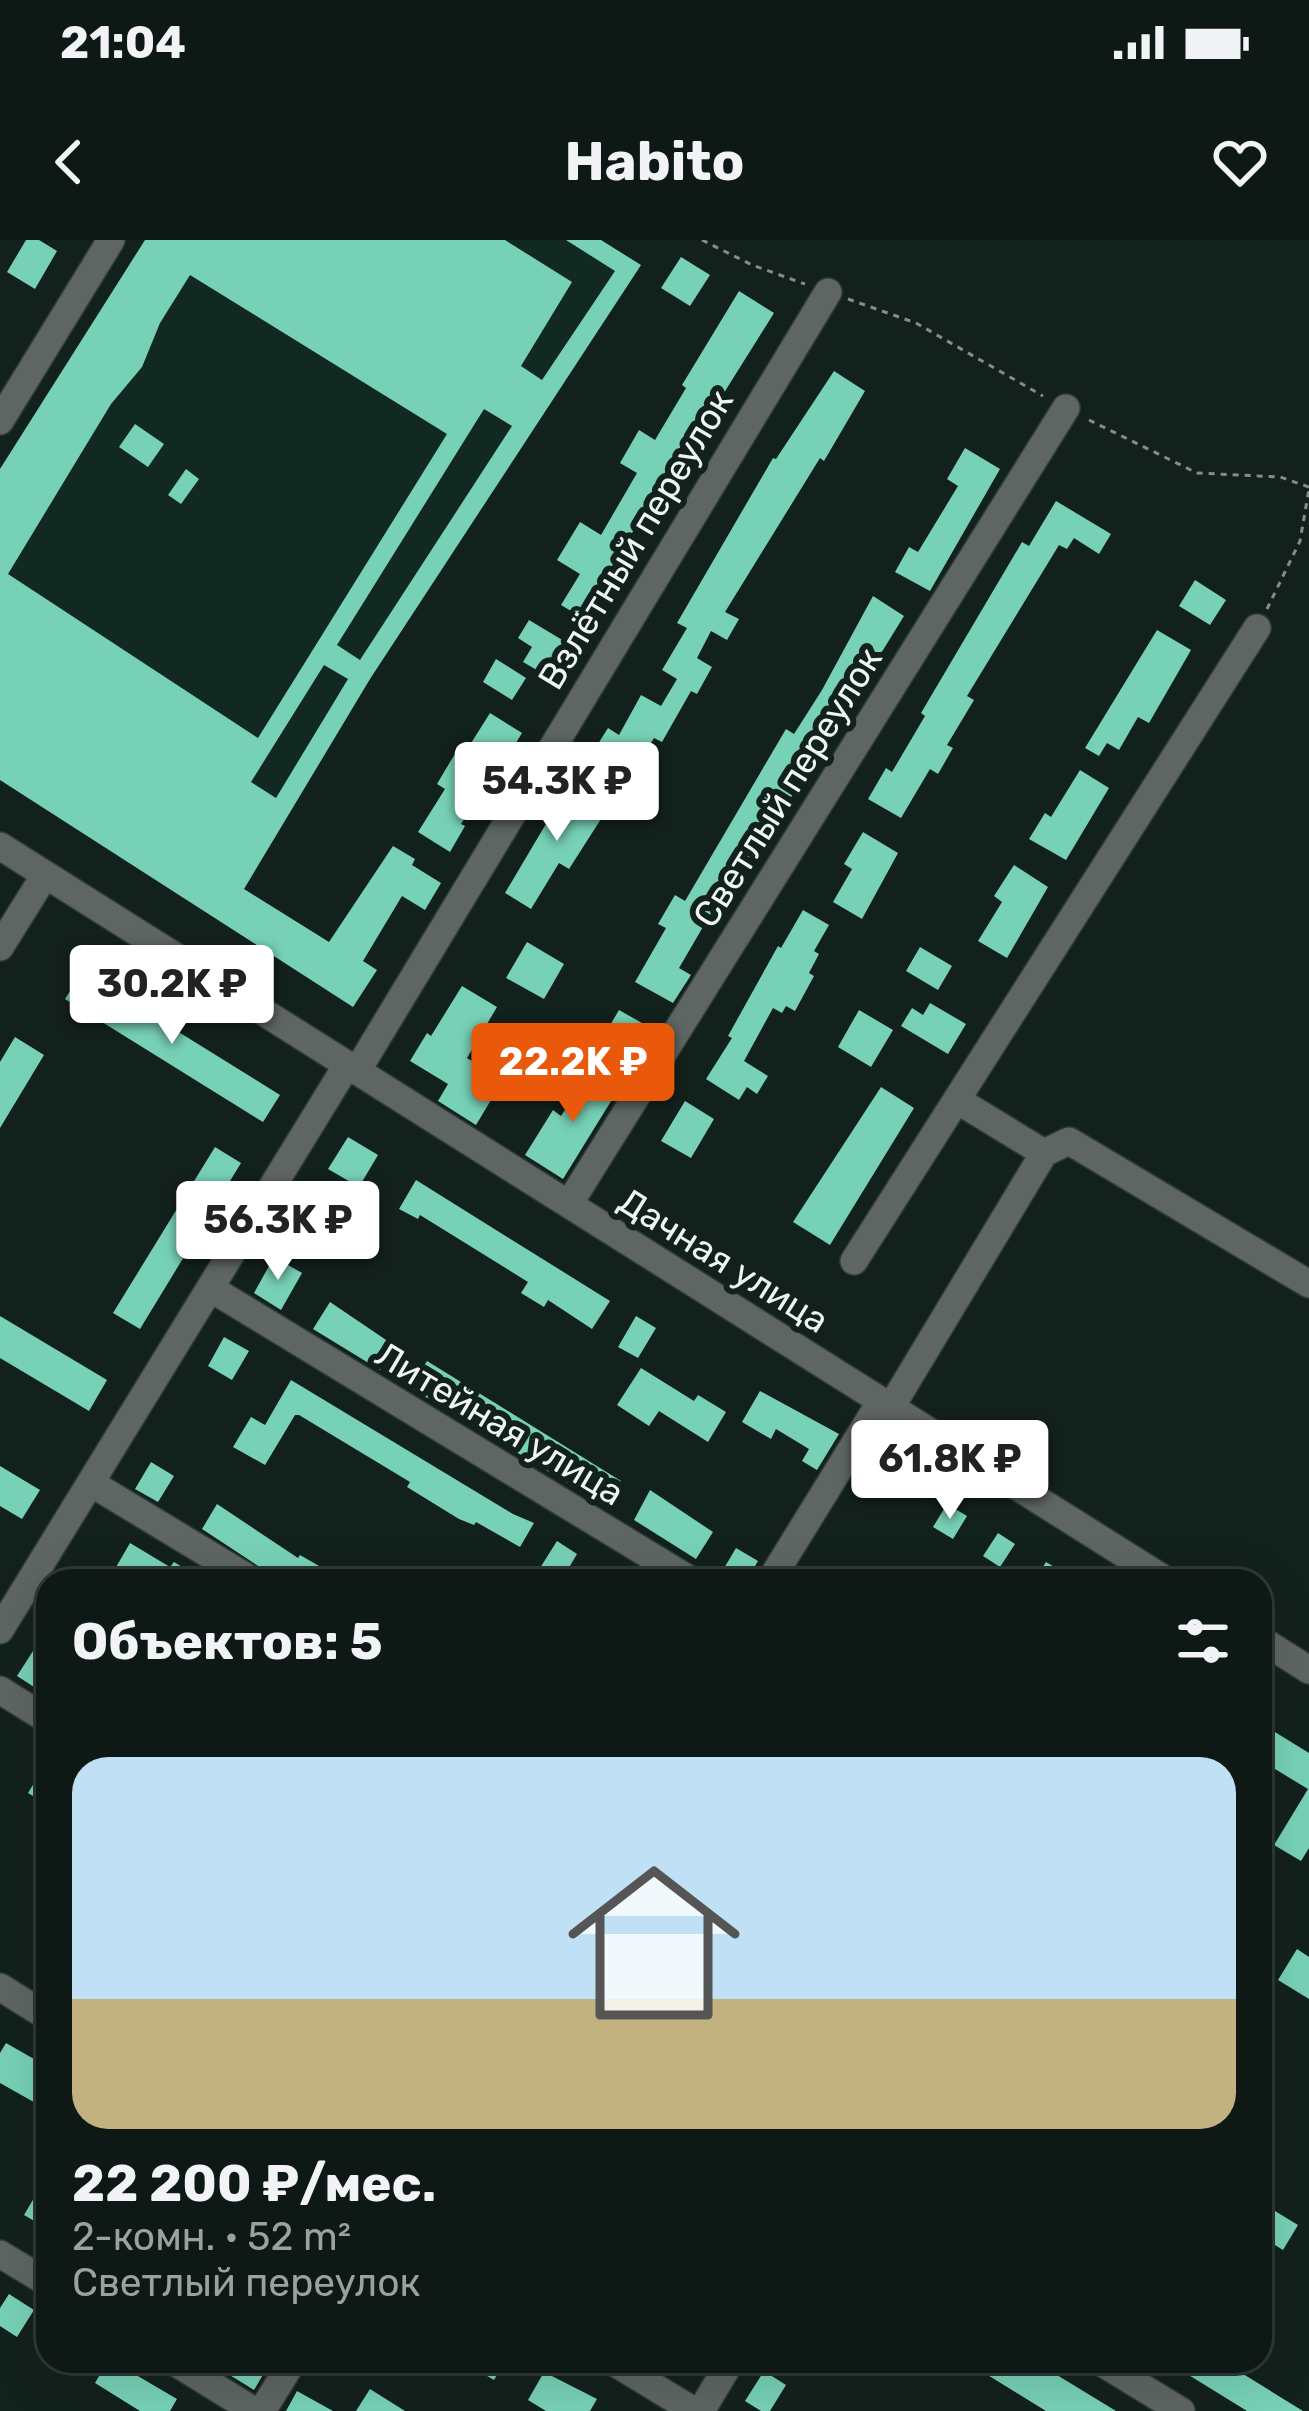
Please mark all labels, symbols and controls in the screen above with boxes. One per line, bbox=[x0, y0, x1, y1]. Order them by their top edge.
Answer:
text: 21:04 bbox=[60, 16, 186, 69]
icon: back bbox=[36, 129, 102, 195]
icon: heart bbox=[1207, 129, 1273, 195]
text: Habito bbox=[565, 130, 744, 194]
street label: Взлётный переулок bbox=[529, 382, 742, 697]
street label: Светлый переулок bbox=[684, 639, 891, 935]
pin: 54.3K ₽ bbox=[446, 742, 668, 844]
text: 54.3K ₽ bbox=[482, 758, 632, 804]
pin: 30.2K ₽ bbox=[61, 945, 283, 1047]
text: 30.2K ₽ bbox=[97, 961, 247, 1007]
pin: 22.2K ₽ bbox=[462, 1023, 684, 1125]
text: 22.2K ₽ bbox=[498, 1039, 648, 1085]
street label: Дачная улица bbox=[611, 1179, 836, 1342]
pin: 56.3K ₽ bbox=[167, 1181, 389, 1283]
text: 56.3K ₽ bbox=[203, 1197, 353, 1243]
street label: Литейная улица bbox=[368, 1332, 632, 1514]
pin: 61.8K ₽ bbox=[839, 1420, 1061, 1522]
text: 61.8K ₽ bbox=[878, 1436, 1022, 1482]
icon: filters bbox=[1170, 1608, 1236, 1674]
text: Объектов: 5 bbox=[72, 1611, 383, 1672]
icon: home bbox=[546, 1835, 762, 2051]
text: 22 200 ₽/мес. bbox=[72, 2153, 436, 2214]
text: 2-комн. · 52 m² bbox=[72, 2214, 351, 2260]
text: Светлый переулок bbox=[72, 2260, 421, 2306]

